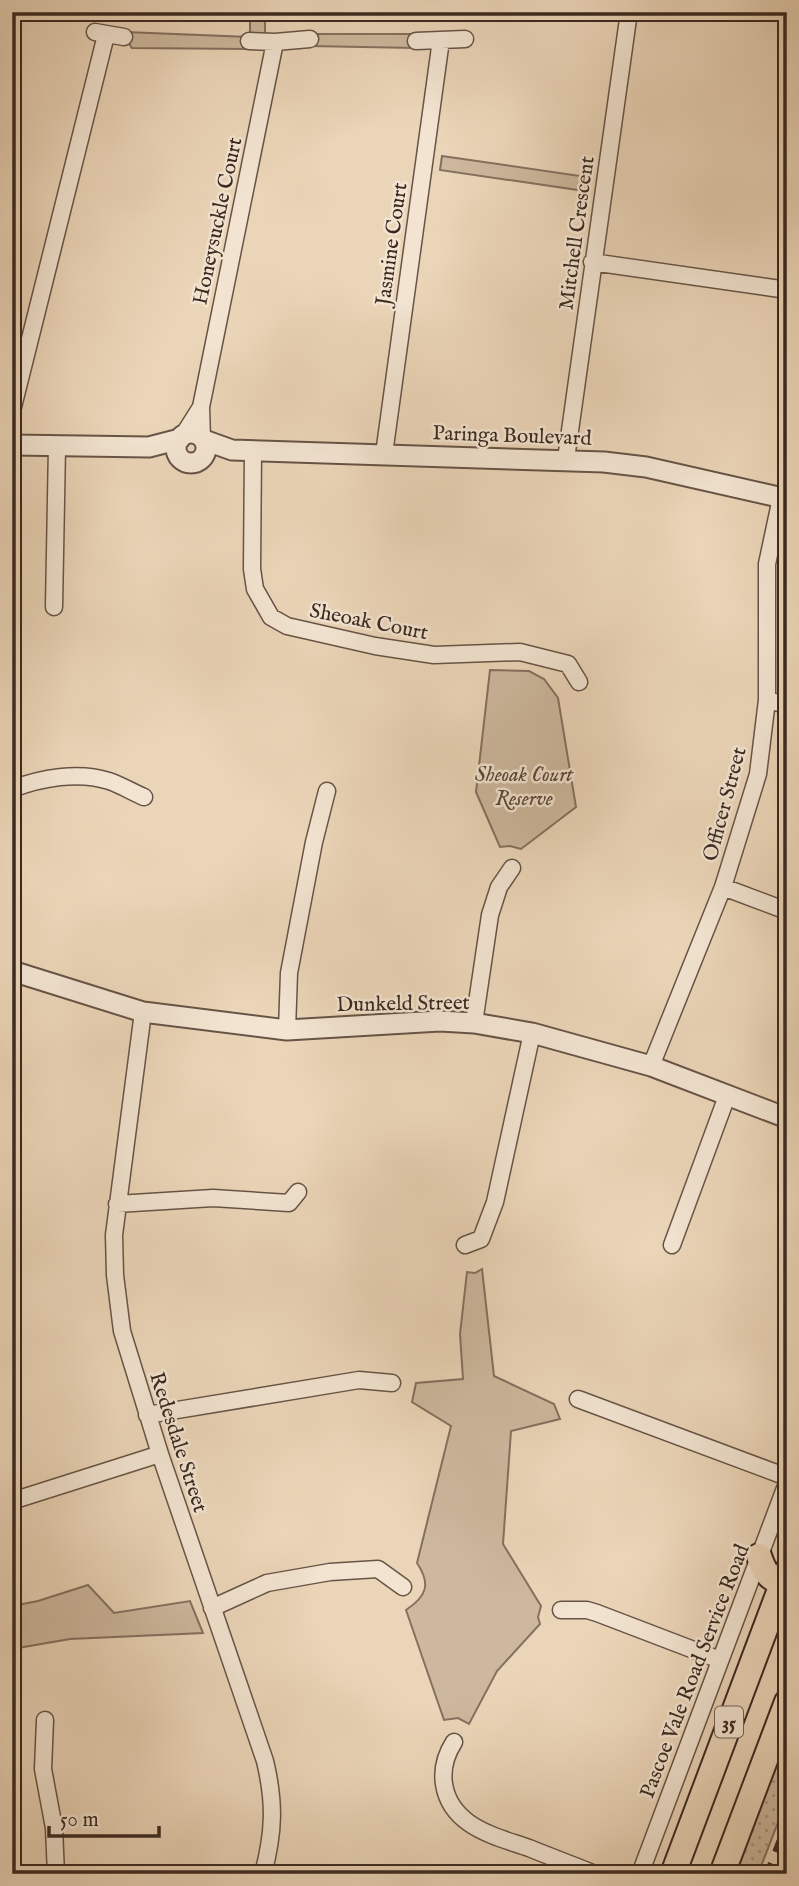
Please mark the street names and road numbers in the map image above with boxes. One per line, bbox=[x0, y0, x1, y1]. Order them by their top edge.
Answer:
street label: Honeysuckle Court bbox=[188, 135, 249, 308]
street label: Mitchell Crescent bbox=[553, 155, 602, 312]
street label: Jasmine Court bbox=[370, 181, 414, 309]
street label: Paringa Boulevard bbox=[432, 420, 593, 453]
street label: Sheoak Court bbox=[307, 598, 430, 647]
street label: Officer Street bbox=[697, 744, 754, 864]
street label: Dunkeld Street bbox=[336, 990, 470, 1019]
street label: Redesdale Street bbox=[142, 1369, 213, 1516]
street label: Pascoe Vale Road Service Road bbox=[634, 1540, 757, 1802]
road number: 35 bbox=[715, 1706, 743, 1738]

